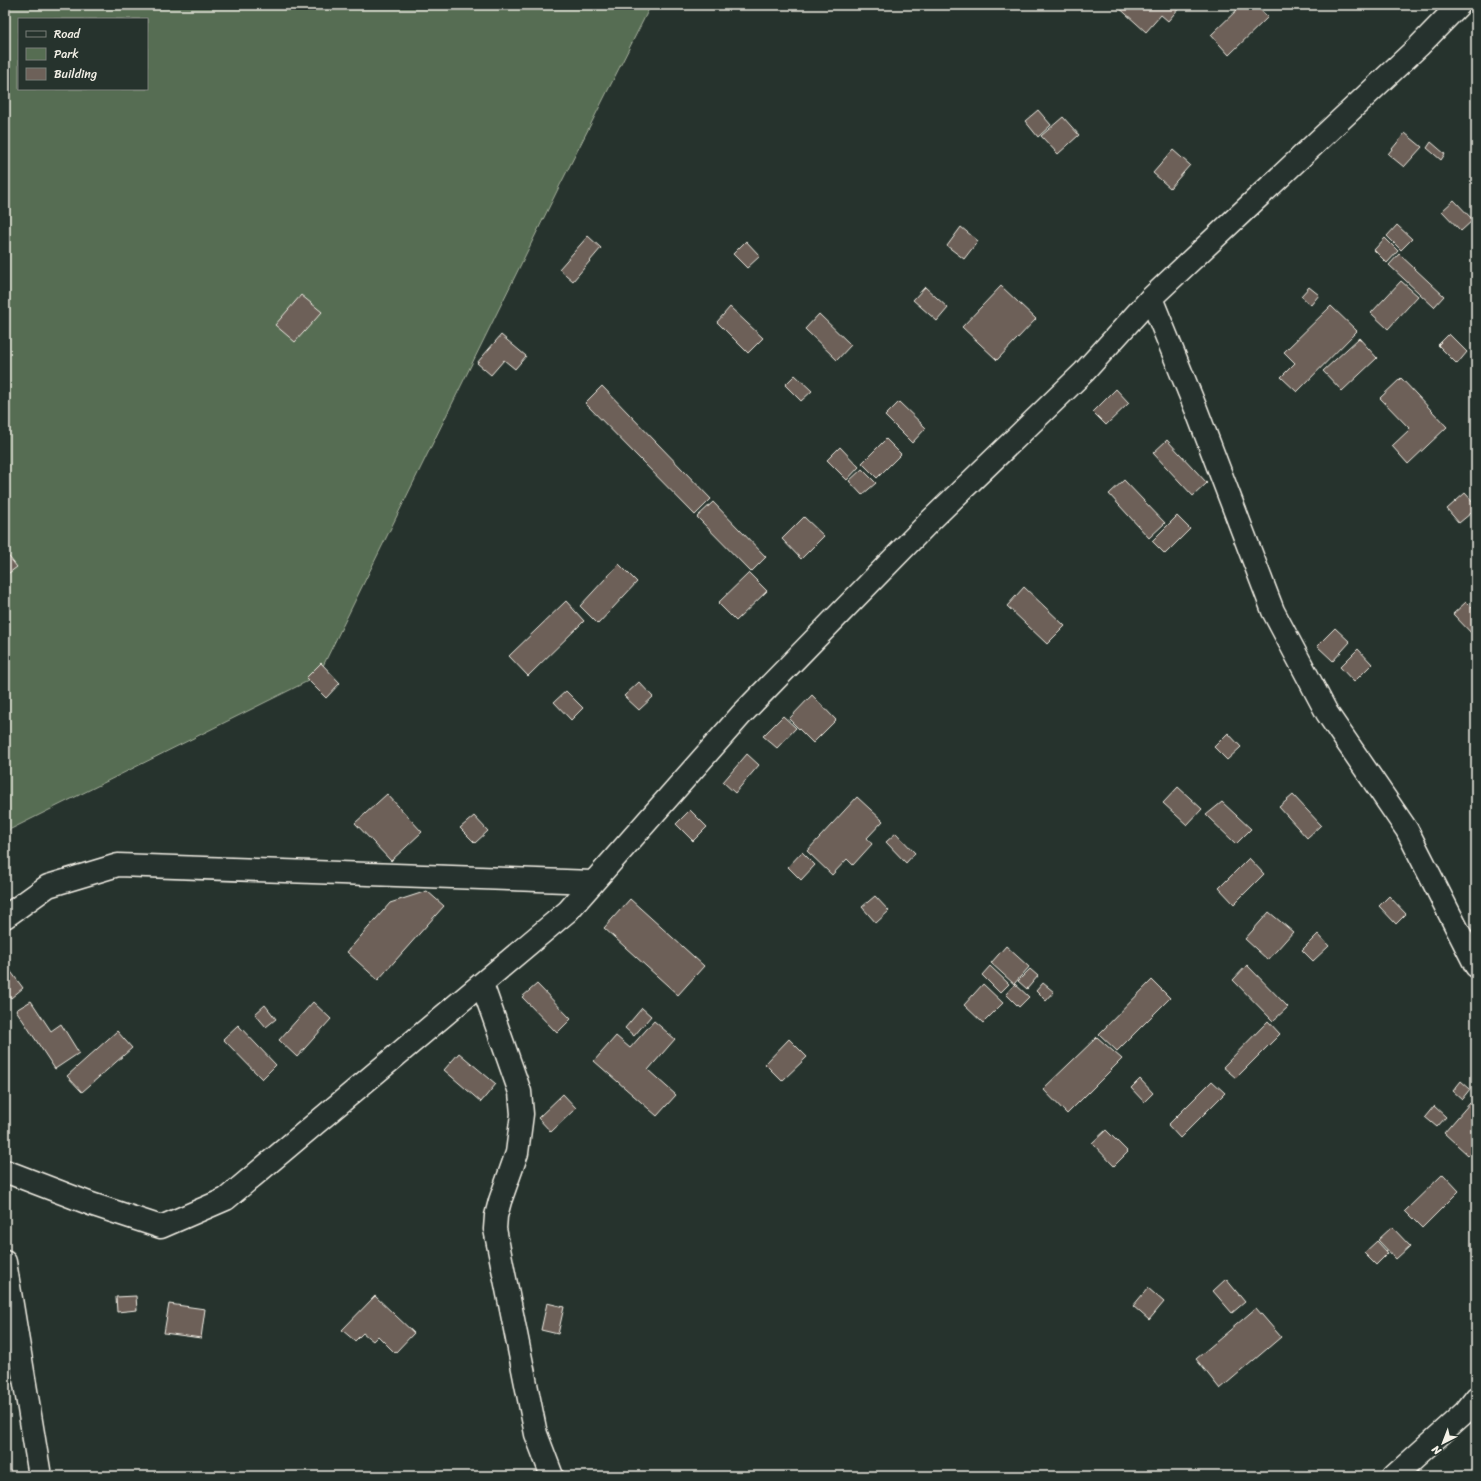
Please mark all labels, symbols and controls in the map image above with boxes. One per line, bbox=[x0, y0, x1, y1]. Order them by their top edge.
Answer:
legend bbox=[18, 18, 148, 90]
text: Road bbox=[54, 23, 81, 45]
text: Park bbox=[54, 43, 79, 65]
text: Building bbox=[54, 63, 97, 85]
north arrow bbox=[1423, 1423, 1463, 1463]
text: N bbox=[1427, 1440, 1447, 1460]

